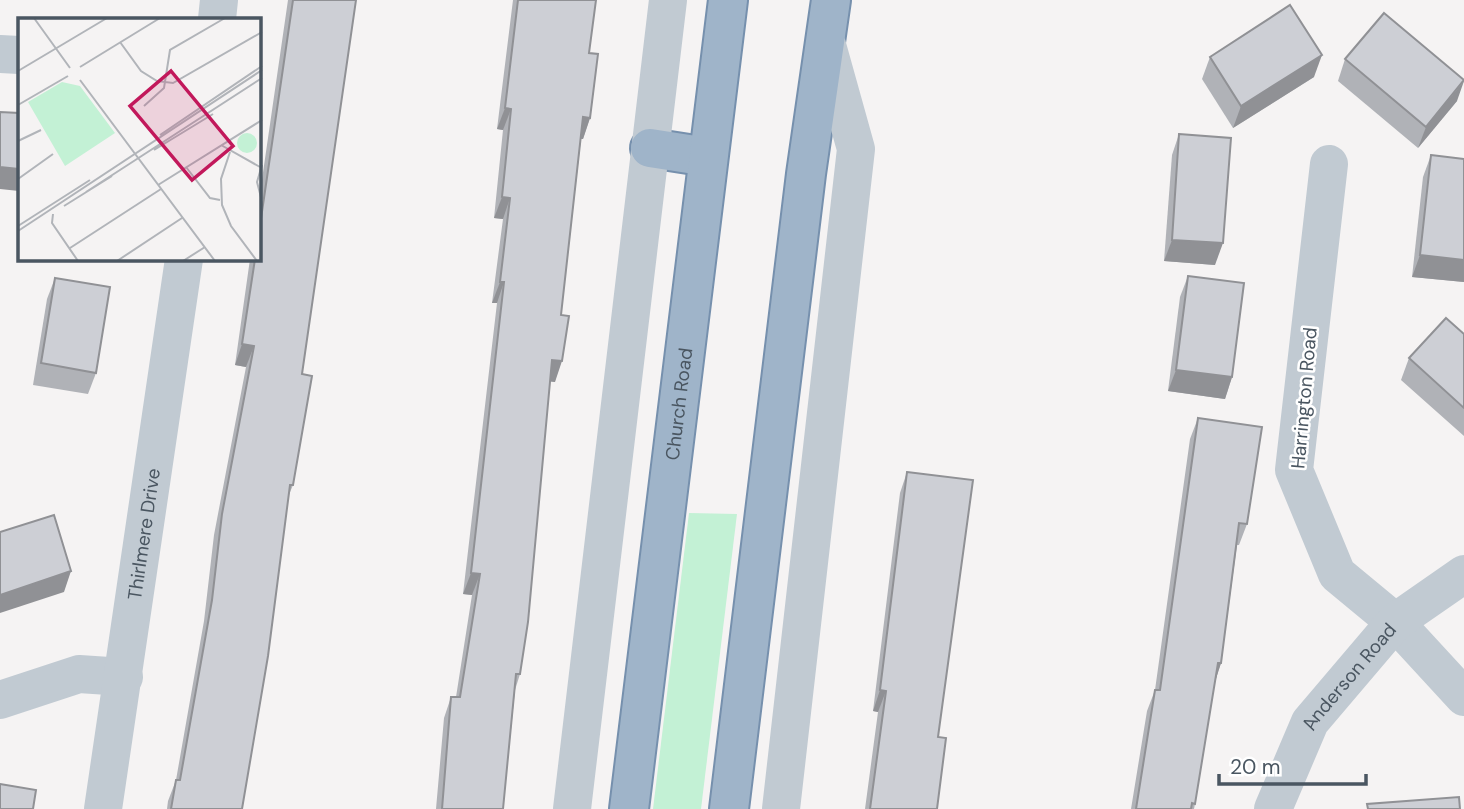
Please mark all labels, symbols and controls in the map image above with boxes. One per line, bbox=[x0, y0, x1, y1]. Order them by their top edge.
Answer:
inset map bbox=[18, 18, 261, 261]
street label: Harrington Road bbox=[1285, 326, 1323, 470]
street label: Church Road bbox=[659, 346, 698, 462]
street label: Thirlmere Drive bbox=[121, 466, 166, 601]
street label: Anderson Road bbox=[1295, 617, 1402, 734]
scale bar bbox=[1219, 742, 1366, 786]
text: 20 m bbox=[1230, 753, 1281, 781]

